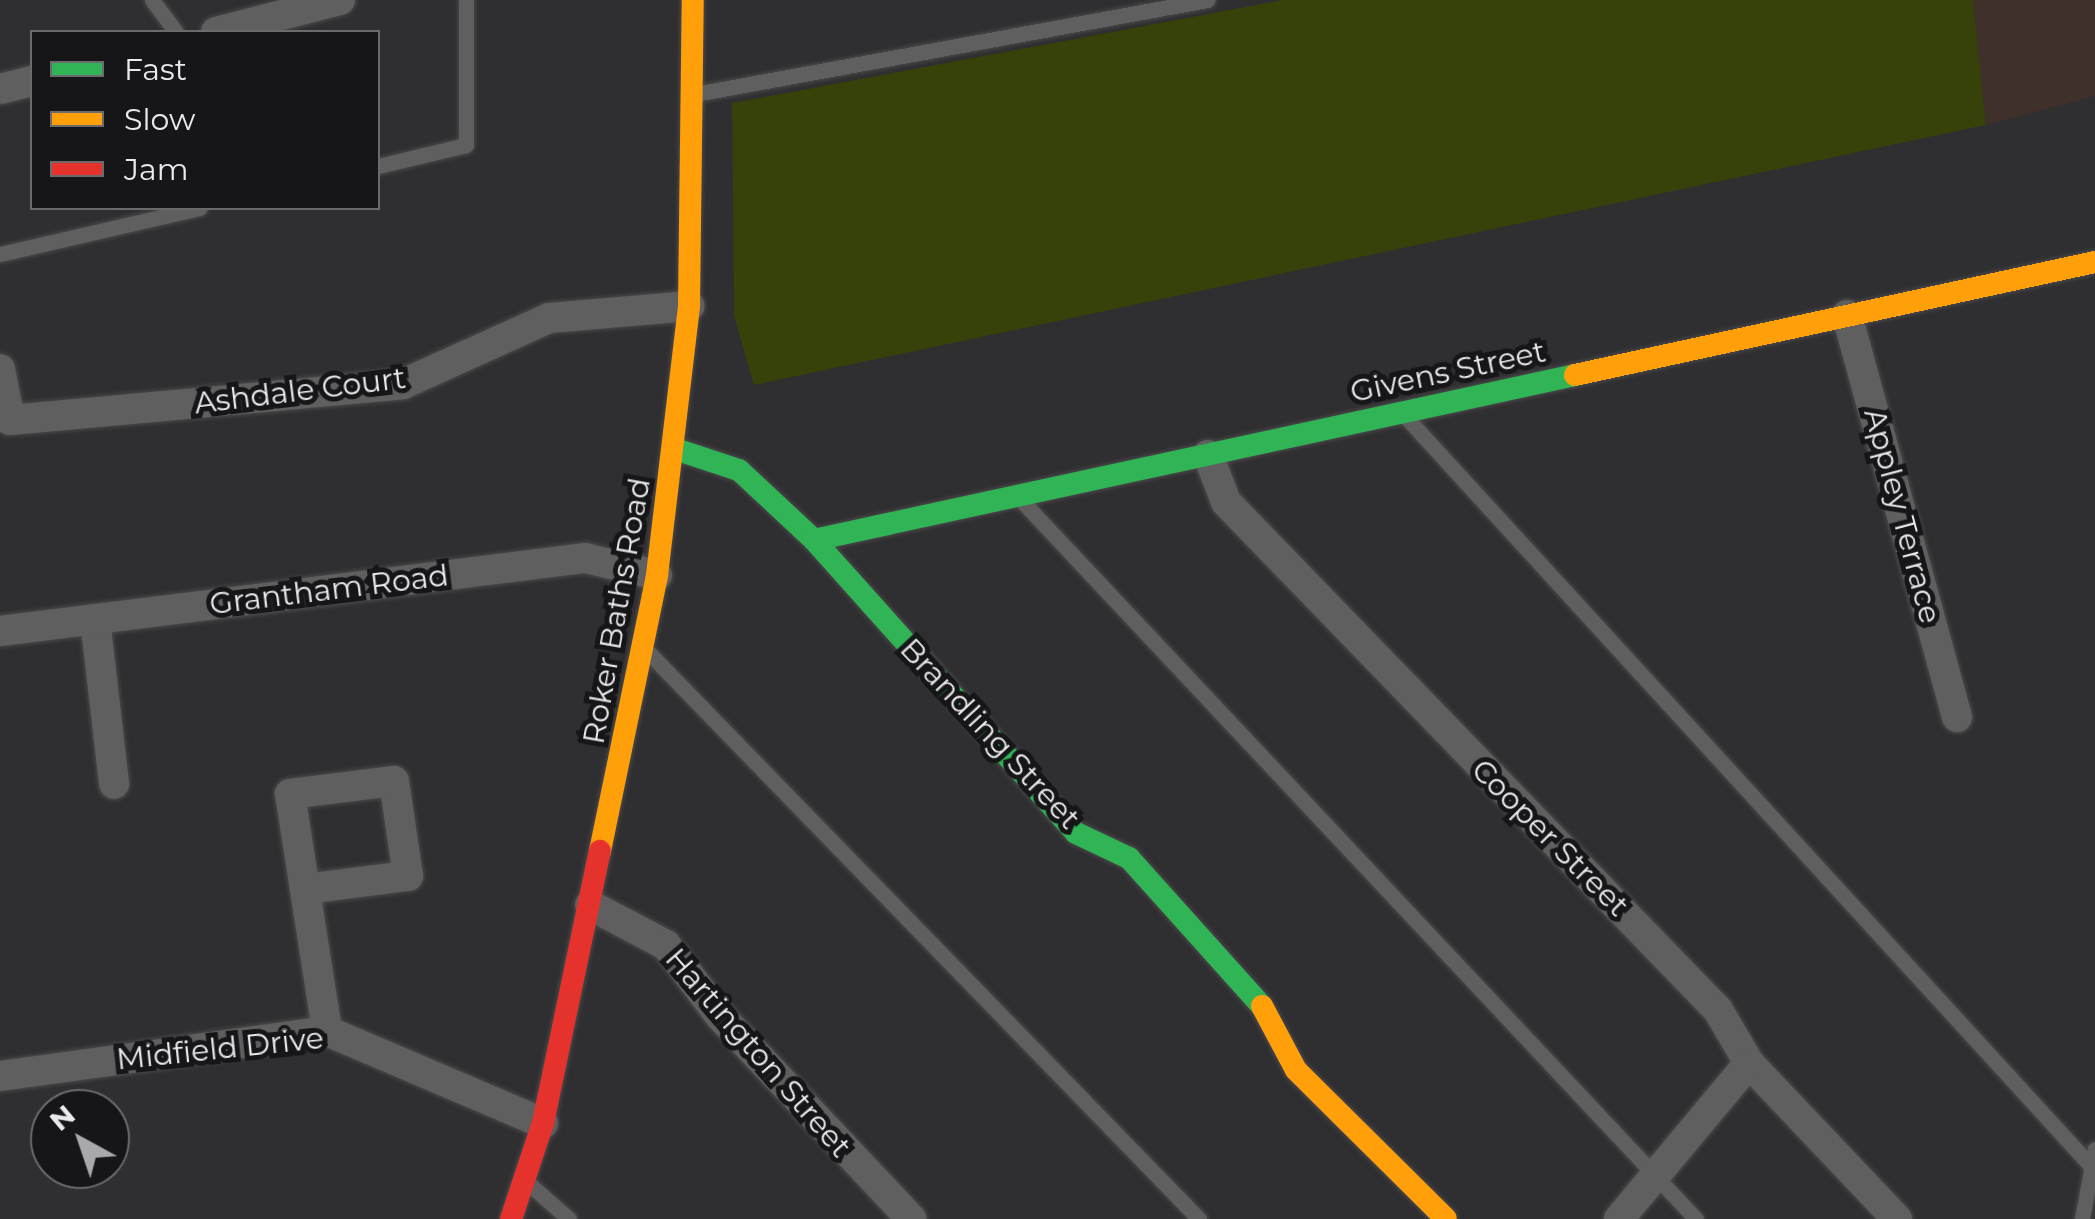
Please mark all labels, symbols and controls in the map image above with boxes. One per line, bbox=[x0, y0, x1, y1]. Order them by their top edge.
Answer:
legend bbox=[30, 30, 380, 210]
text: Fast bbox=[124, 51, 187, 88]
text: Slow bbox=[124, 101, 195, 138]
text: Jam bbox=[124, 151, 189, 188]
street label: Givens Street bbox=[1347, 334, 1549, 410]
street label: Ashdale Court bbox=[192, 360, 408, 422]
street label: Appley Terrace bbox=[1856, 405, 1948, 627]
street label: Roker Baths Road bbox=[576, 475, 658, 747]
street label: Grantham Road bbox=[208, 557, 450, 623]
street label: Brandling Street bbox=[893, 631, 1087, 837]
street label: Cooper Street bbox=[1464, 752, 1636, 924]
street label: Hartington Street bbox=[658, 941, 858, 1165]
street label: Midfield Drive bbox=[115, 1020, 325, 1078]
north arrow bbox=[30, 1089, 130, 1189]
text: N bbox=[42, 1097, 82, 1138]

